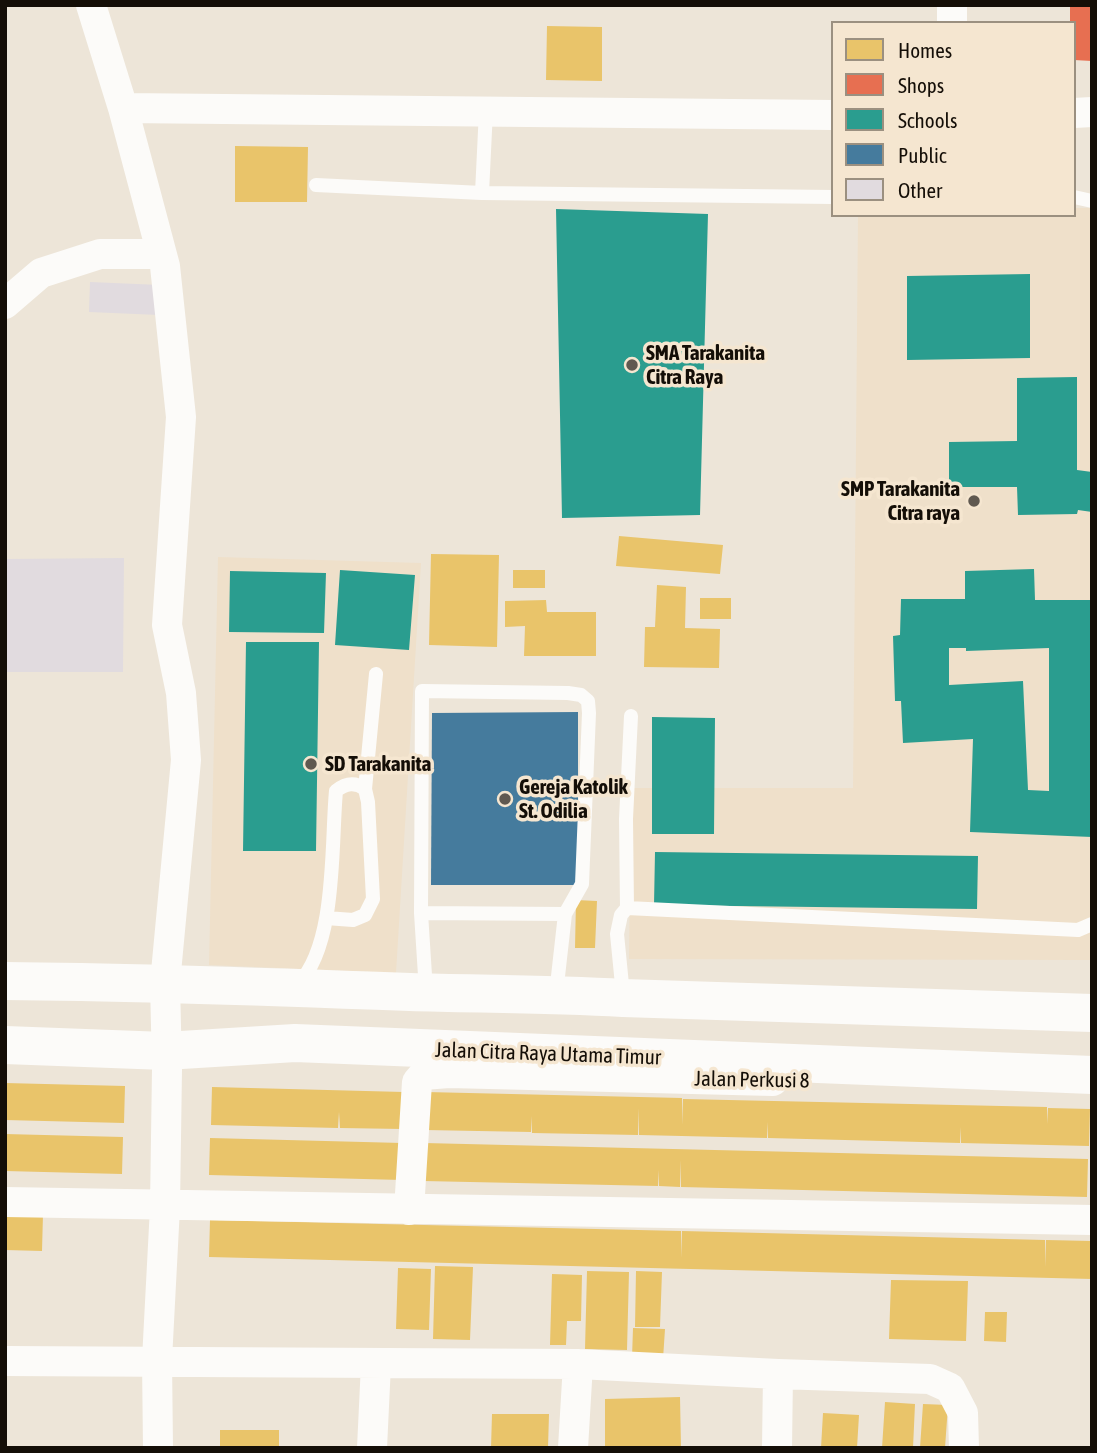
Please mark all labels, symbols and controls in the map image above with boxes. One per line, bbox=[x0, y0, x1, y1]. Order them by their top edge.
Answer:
legend bbox=[831, 21, 1076, 217]
text: Homes bbox=[898, 38, 952, 62]
text: Shops bbox=[898, 73, 944, 97]
text: Schools bbox=[898, 108, 958, 132]
text: Public bbox=[898, 143, 947, 167]
text: Other bbox=[898, 178, 942, 202]
place label: SMA Tarakanita Citra Raya bbox=[646, 340, 765, 390]
marker: SMA Tarakanita Citra Raya bbox=[624, 357, 640, 373]
place label: SMP Tarakanita Citra raya bbox=[841, 476, 960, 526]
marker: SMP Tarakanita Citra raya bbox=[966, 493, 982, 509]
place label: SD Tarakanita bbox=[325, 751, 431, 777]
marker: SD Tarakanita bbox=[303, 756, 319, 772]
place label: Gereja Katolik St. Odilia bbox=[519, 774, 628, 824]
marker: Gereja Katolik St. Odilia bbox=[497, 791, 513, 807]
street label: Jalan Citra Raya Utama Timur bbox=[435, 1037, 661, 1071]
street label: Jalan Perkusi 8 bbox=[694, 1066, 810, 1094]

